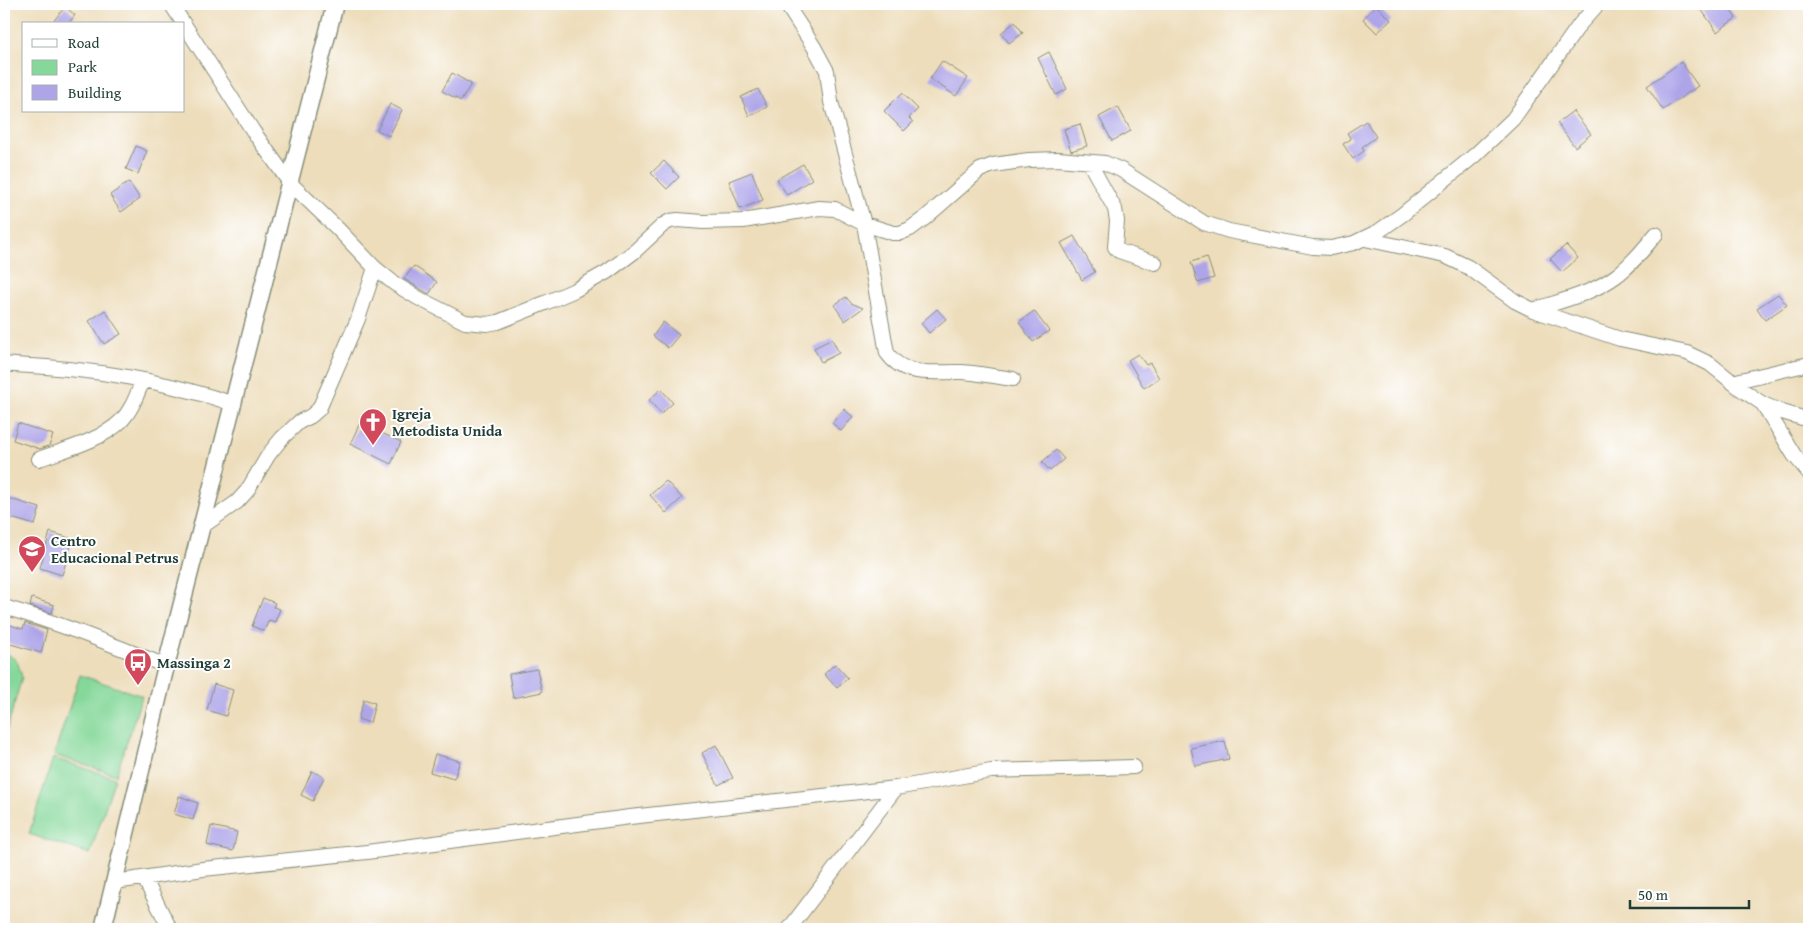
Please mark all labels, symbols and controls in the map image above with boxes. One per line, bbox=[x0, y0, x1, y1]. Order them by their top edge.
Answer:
legend bbox=[22, 22, 185, 112]
text: Road bbox=[68, 32, 99, 53]
text: Park bbox=[68, 56, 97, 77]
text: Building bbox=[68, 82, 122, 103]
place label: Igreja Metodista Unida bbox=[392, 403, 503, 441]
church icon: Igreja Metodista Unida bbox=[358, 407, 388, 446]
place label: Centro Educacional Petrus bbox=[51, 530, 179, 568]
school or university icon: Centro Educacional Petrus bbox=[17, 534, 47, 573]
bus stop icon: Massinga 2 bbox=[123, 647, 153, 686]
place label: Massinga 2 bbox=[157, 652, 231, 673]
scale bar bbox=[1630, 878, 1749, 910]
text: 50 m bbox=[1638, 884, 1669, 905]

